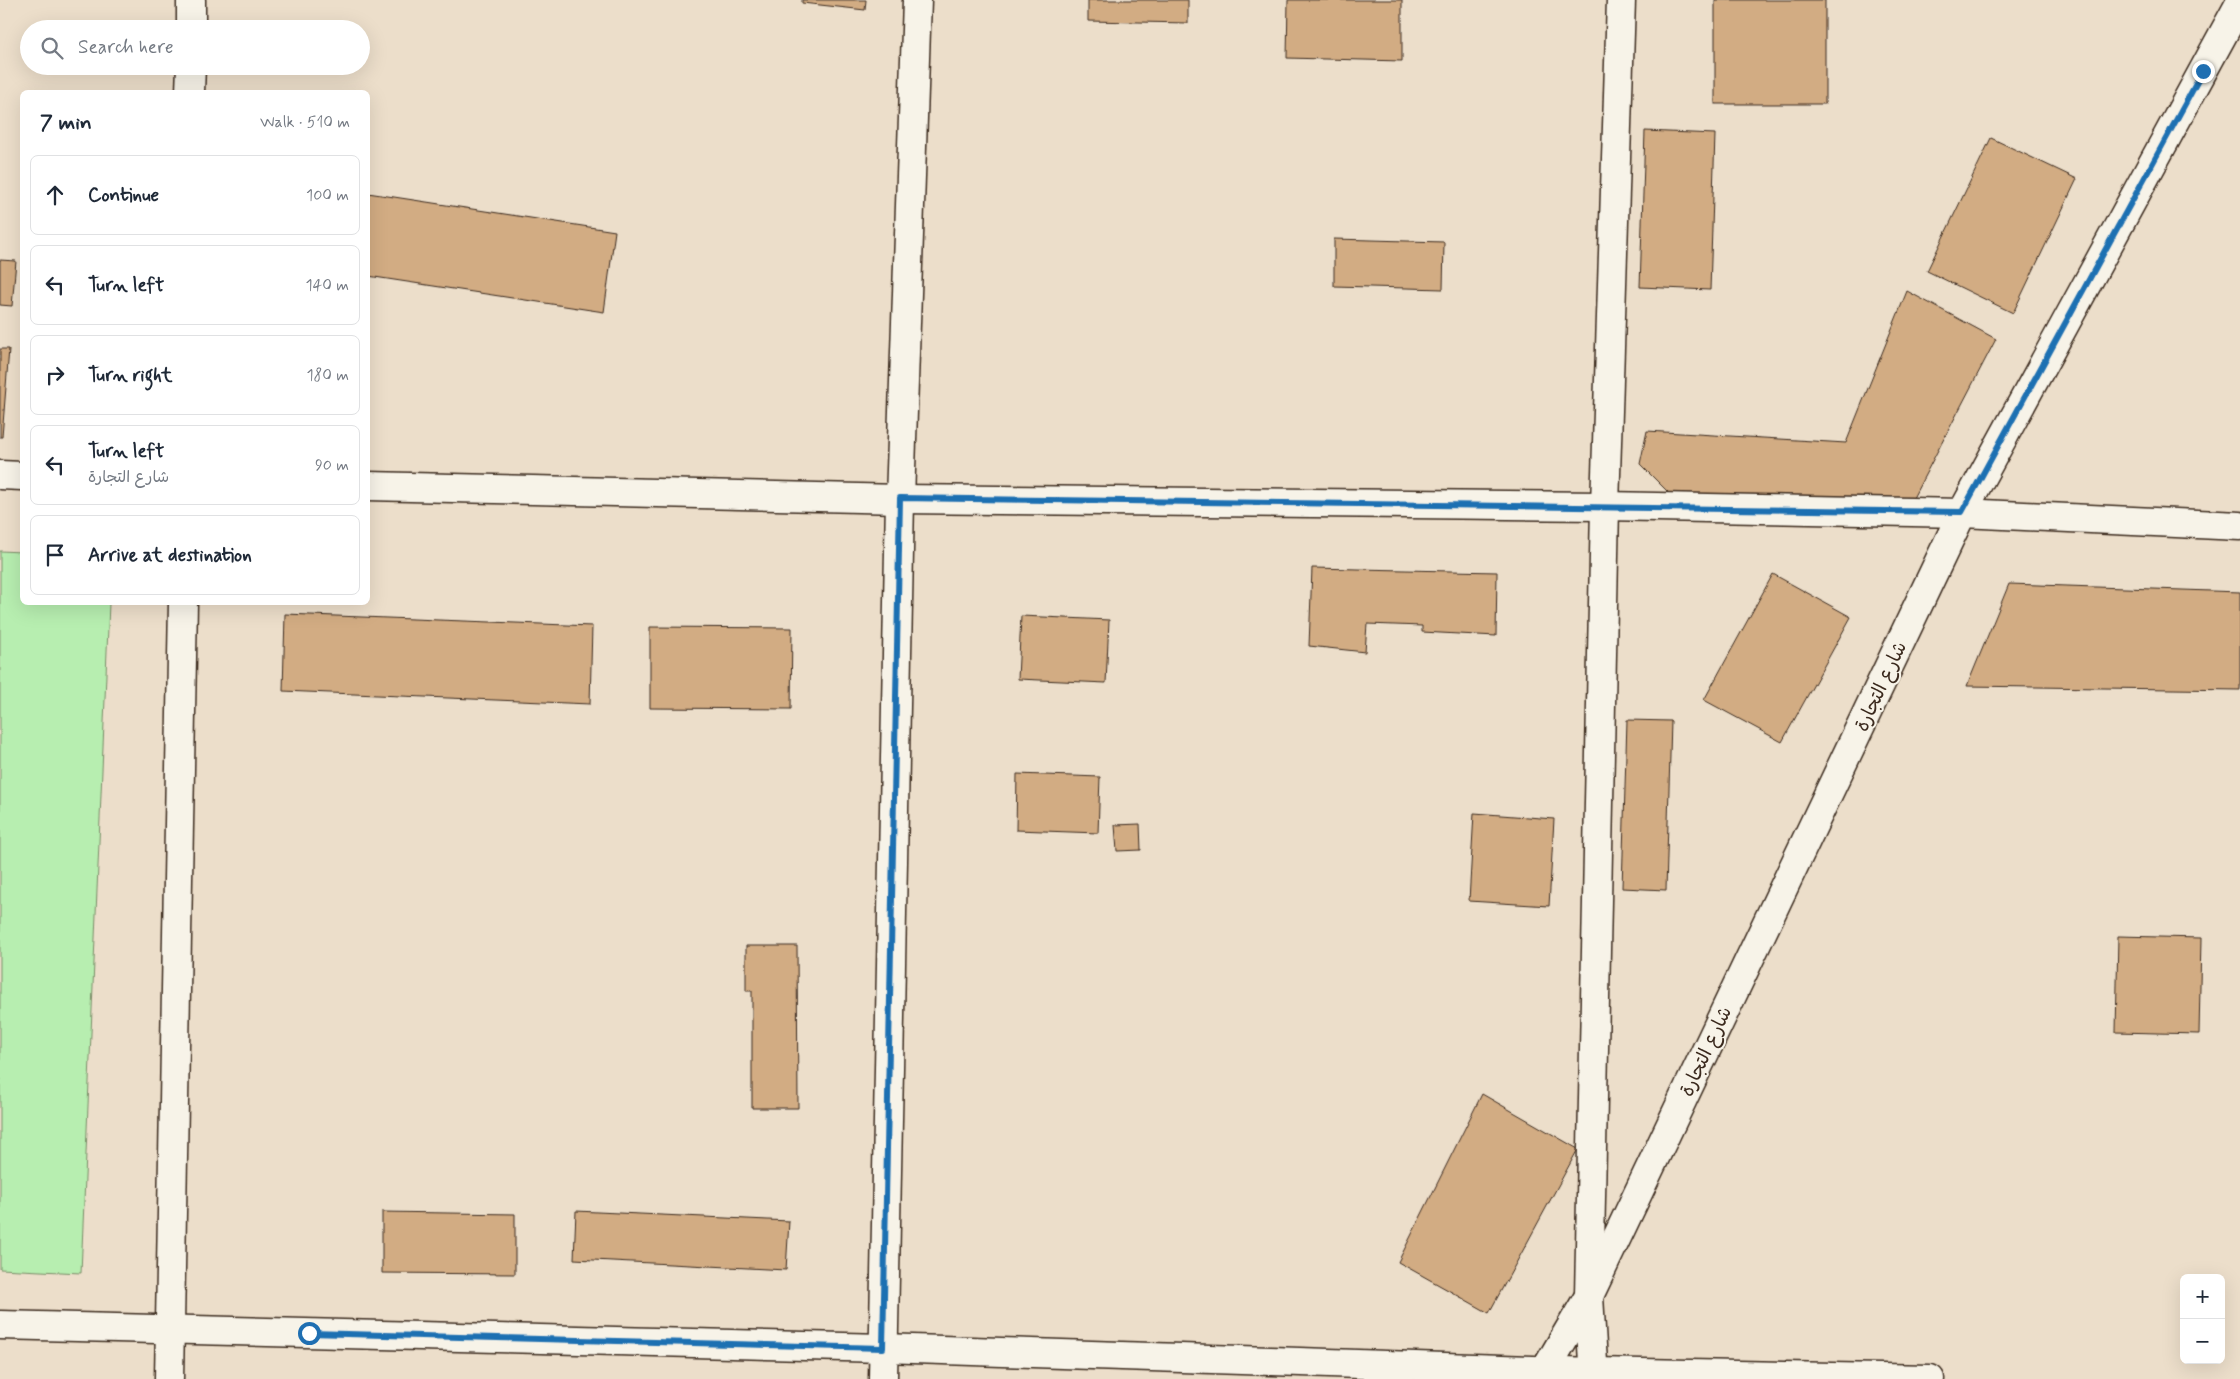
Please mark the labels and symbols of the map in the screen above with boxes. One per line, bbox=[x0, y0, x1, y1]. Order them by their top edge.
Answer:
route end bbox=[2192, 60, 2215, 83]
street label: شارع التجارة bbox=[1850, 638, 1913, 736]
street label: شارع التجارة bbox=[1675, 1003, 1738, 1101]
route start bbox=[298, 1322, 321, 1345]

